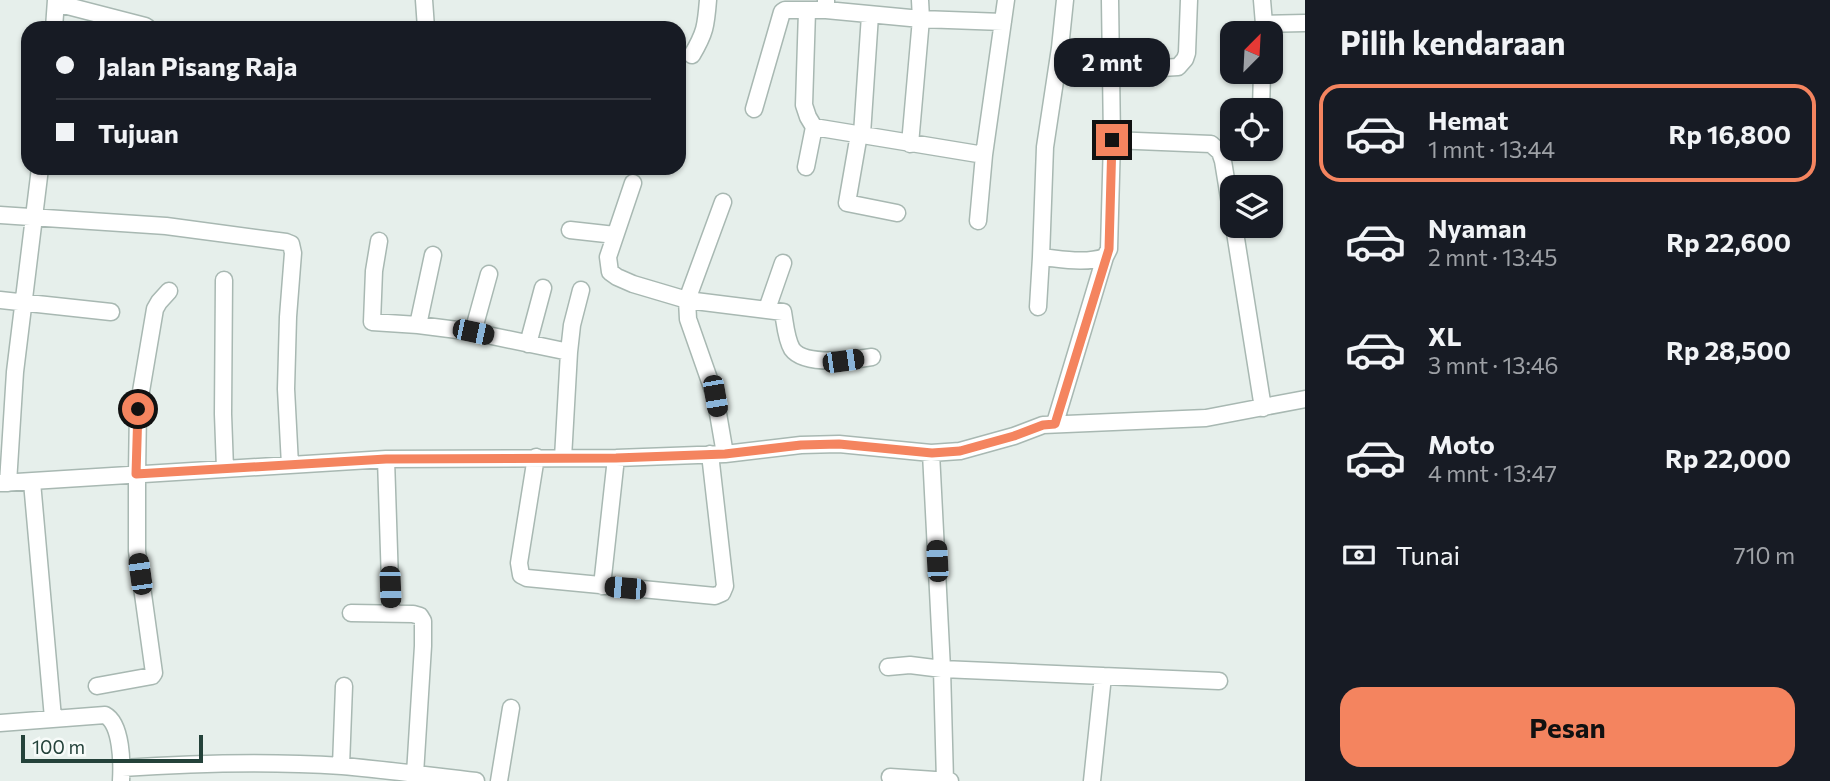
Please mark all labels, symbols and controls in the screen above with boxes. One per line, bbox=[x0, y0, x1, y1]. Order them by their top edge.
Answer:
north arrow bbox=[1220, 21, 1283, 84]
map controls bbox=[1220, 21, 1283, 238]
text: Pilih kendaraan bbox=[1340, 22, 1566, 62]
callout: 2 mnt bbox=[1054, 38, 1170, 88]
text: 2 mnt bbox=[1082, 48, 1142, 76]
text: Jalan Pisang Raja bbox=[98, 50, 297, 81]
button: locate bbox=[1220, 98, 1283, 161]
icon: car bbox=[1344, 102, 1407, 165]
text: Hemat bbox=[1428, 104, 1509, 135]
text: Tujuan bbox=[98, 117, 179, 148]
text: Rp 16,800 bbox=[1668, 118, 1791, 149]
route end bbox=[1096, 124, 1128, 156]
text: 1 mnt · 13:44 bbox=[1428, 135, 1555, 163]
button: layers bbox=[1220, 175, 1283, 238]
icon: car bbox=[1344, 210, 1407, 273]
text: Nyaman bbox=[1428, 212, 1527, 243]
text: Rp 22,600 bbox=[1666, 226, 1791, 257]
text: 2 mnt · 13:45 bbox=[1428, 243, 1557, 271]
car bbox=[451, 317, 496, 347]
icon: car bbox=[1344, 318, 1407, 381]
text: XL bbox=[1428, 320, 1462, 351]
text: Rp 28,500 bbox=[1666, 334, 1791, 365]
car bbox=[821, 348, 866, 374]
text: 3 mnt · 13:46 bbox=[1428, 351, 1559, 379]
car bbox=[702, 373, 729, 419]
route start bbox=[122, 393, 154, 425]
icon: car bbox=[1344, 426, 1407, 489]
text: Moto bbox=[1428, 428, 1495, 459]
text: Rp 22,000 bbox=[1665, 442, 1791, 473]
text: 4 mnt · 13:47 bbox=[1428, 459, 1557, 487]
icon: cash bbox=[1340, 536, 1378, 574]
car bbox=[926, 539, 949, 583]
text: Tunai bbox=[1396, 539, 1460, 570]
text: 710 m bbox=[1734, 541, 1795, 569]
car bbox=[127, 552, 154, 596]
car bbox=[379, 566, 402, 608]
car bbox=[604, 576, 647, 600]
button: Pesan bbox=[1340, 687, 1795, 767]
scale bar bbox=[21, 732, 203, 764]
text: 100 m bbox=[32, 735, 85, 758]

